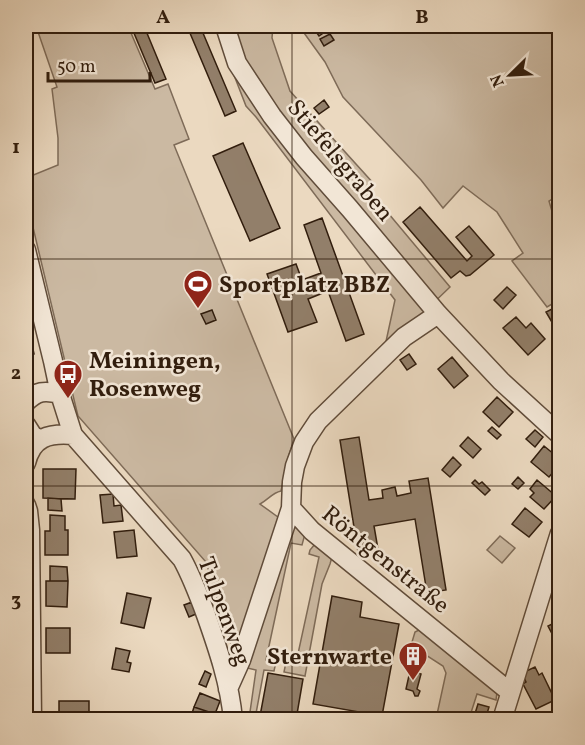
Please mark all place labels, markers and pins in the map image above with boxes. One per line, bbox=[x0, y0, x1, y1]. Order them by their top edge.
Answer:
sports icon: Sportplatz BBZ bbox=[182, 268, 214, 310]
place label: Sportplatz BBZ bbox=[219, 269, 390, 303]
place label: Meiningen, Rosenweg bbox=[89, 345, 221, 407]
bus stop icon: Meiningen, Rosenweg bbox=[52, 358, 84, 400]
building icon: Sternwarte bbox=[397, 640, 429, 682]
place label: Sternwarte bbox=[267, 641, 392, 675]

